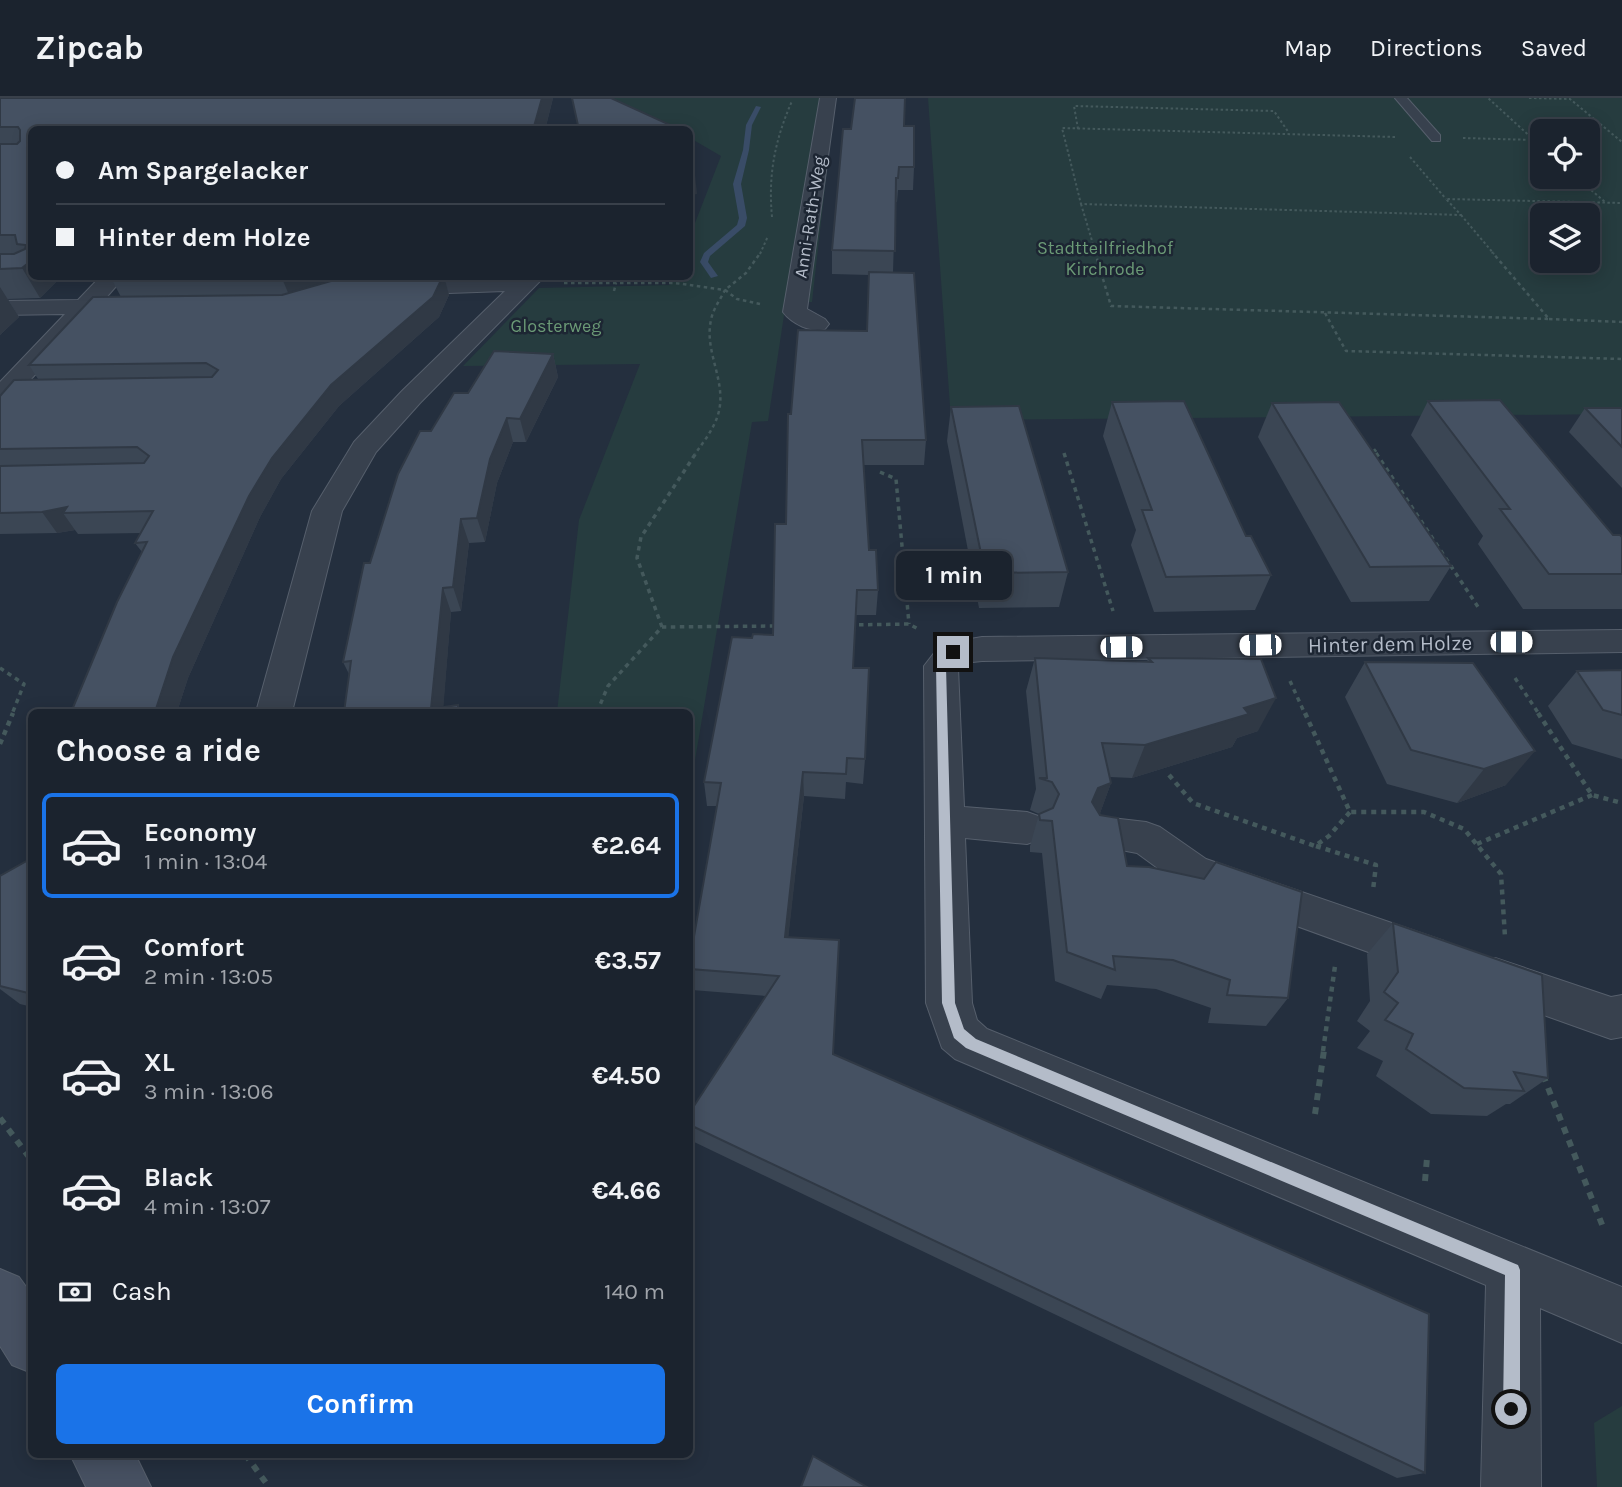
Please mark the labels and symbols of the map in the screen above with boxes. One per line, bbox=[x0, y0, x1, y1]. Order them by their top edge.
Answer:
street label: Anni-Rath-Weg bbox=[789, 154, 831, 280]
park label: Stadtteilfriedhof Kirchrode bbox=[1037, 237, 1174, 280]
park label: Glosterweg bbox=[511, 315, 601, 337]
callout: 1 min bbox=[895, 550, 1011, 600]
street label: Hinter dem Holze bbox=[1308, 631, 1472, 657]
car bbox=[1491, 632, 1533, 653]
car bbox=[1239, 634, 1282, 656]
route end bbox=[937, 636, 969, 668]
car bbox=[1100, 636, 1143, 658]
route start bbox=[1495, 1393, 1527, 1425]

